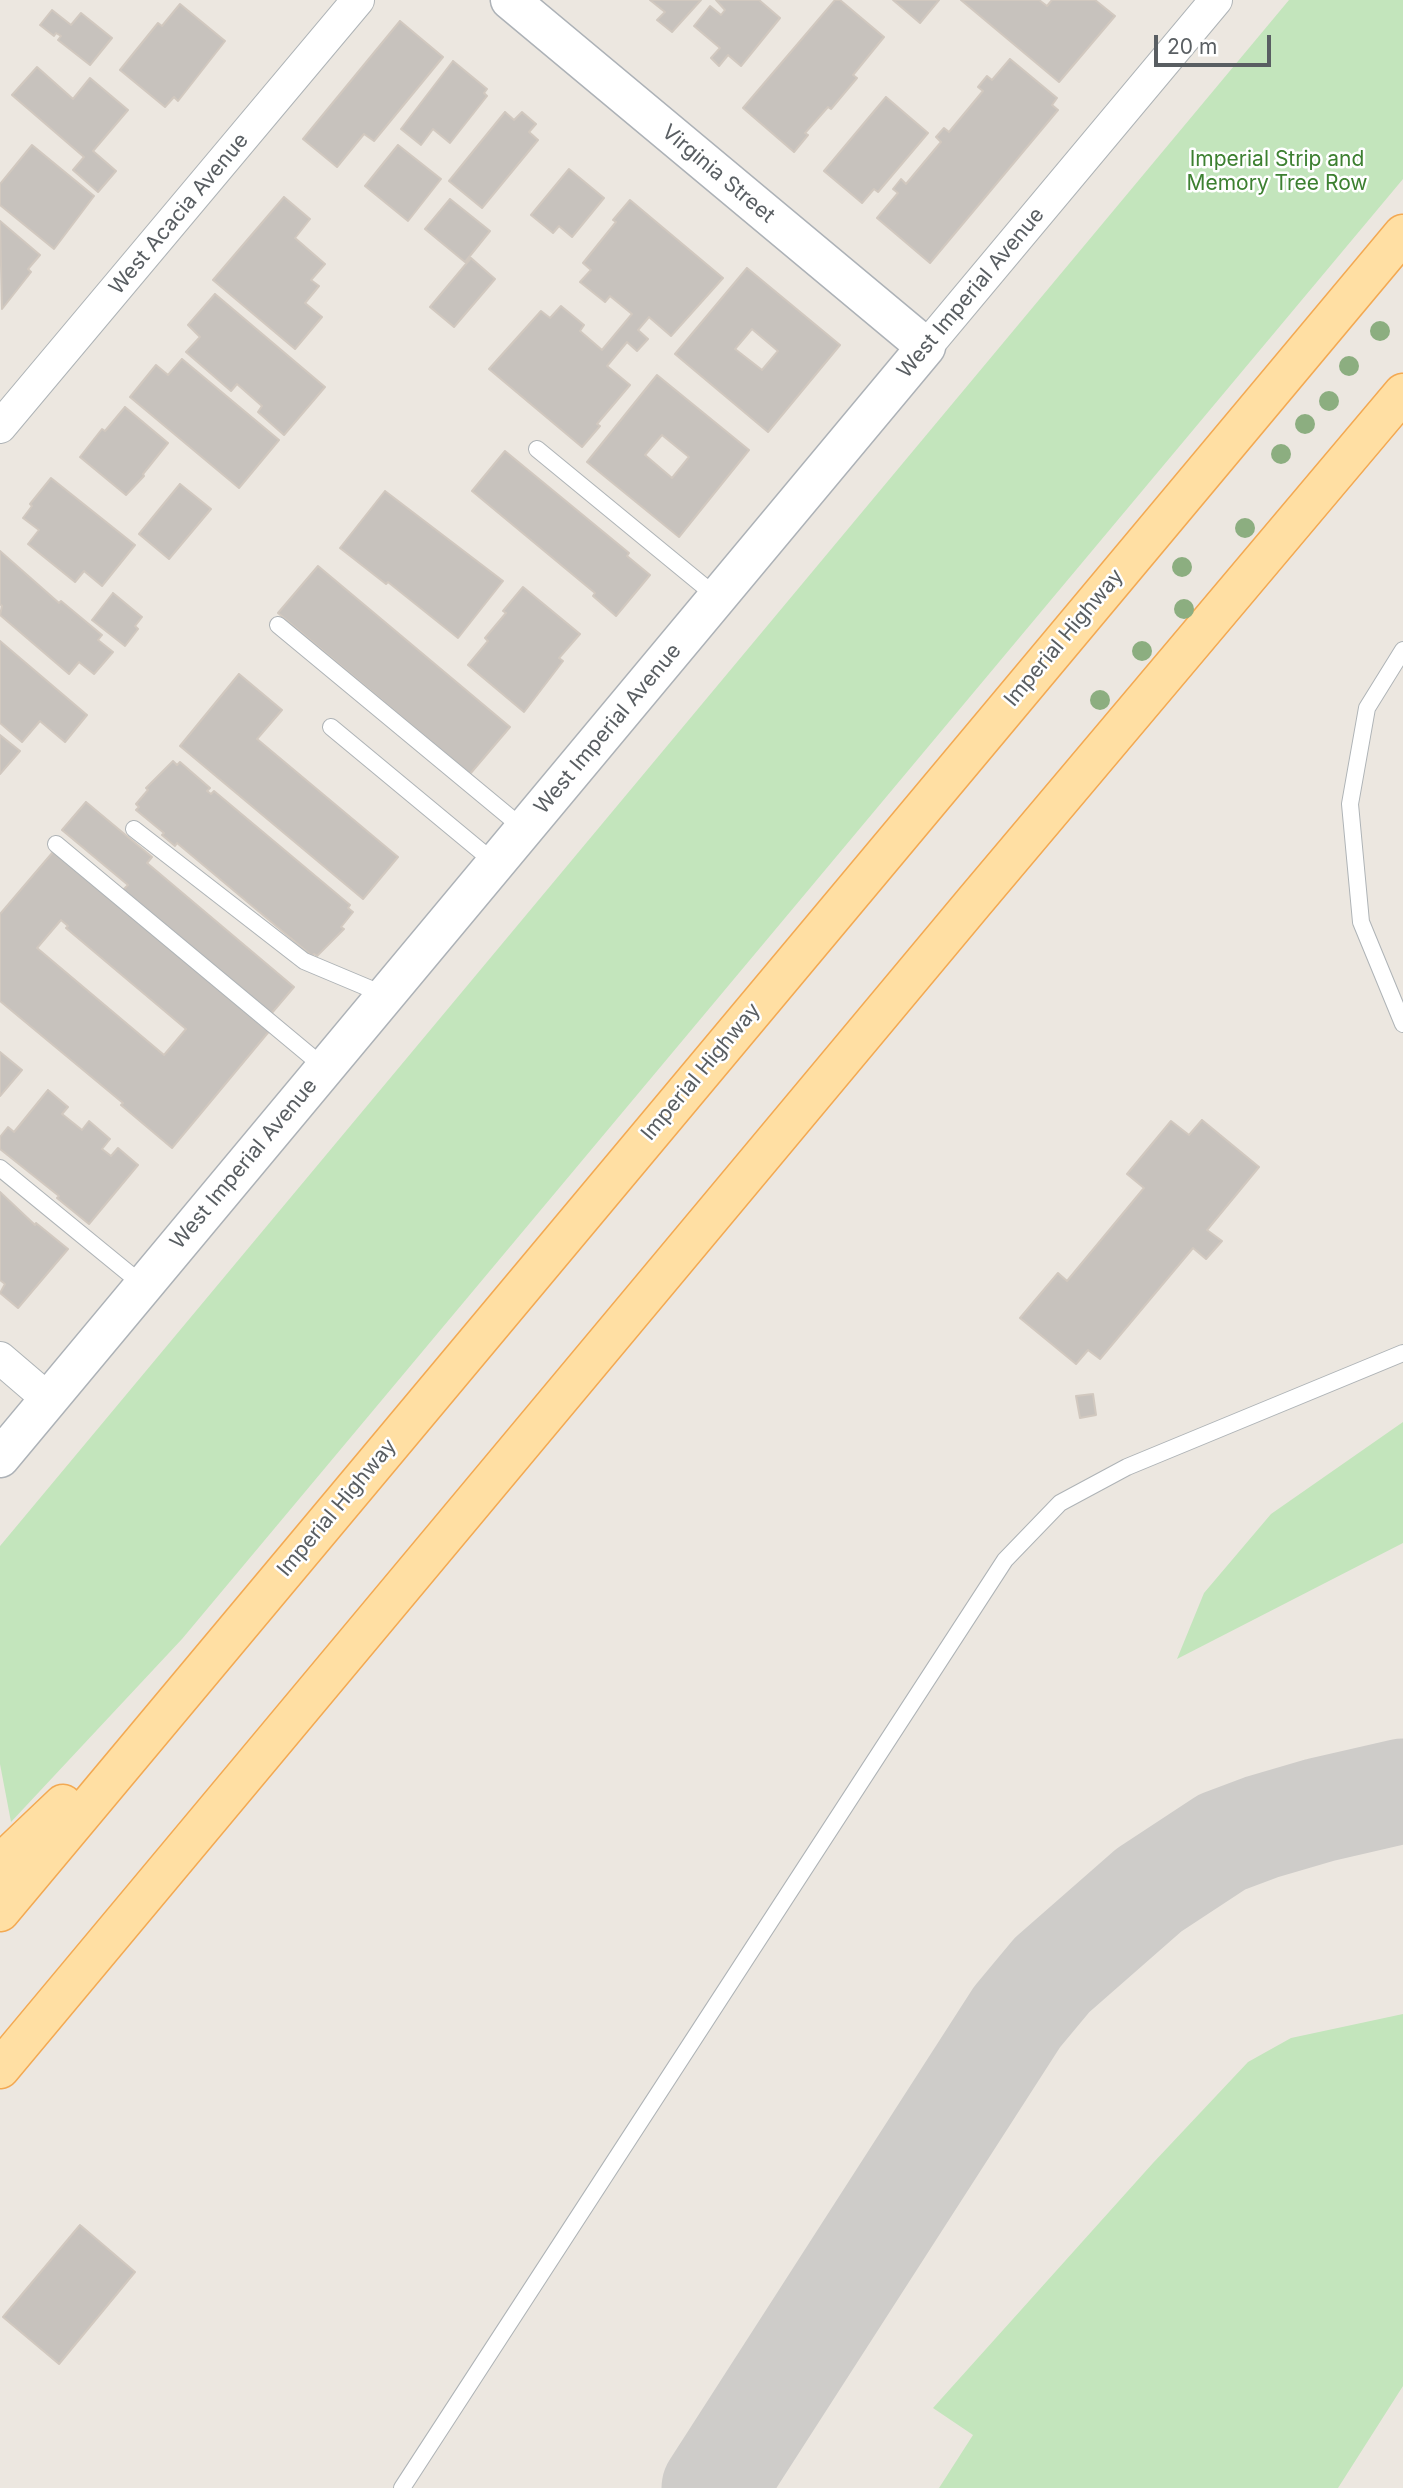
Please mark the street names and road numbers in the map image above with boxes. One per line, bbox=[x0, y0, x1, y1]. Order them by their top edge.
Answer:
street label: Virginia Street bbox=[656, 119, 780, 229]
street label: West Acacia Avenue bbox=[104, 128, 254, 300]
street label: West Imperial Avenue bbox=[892, 203, 1050, 383]
street label: Imperial Highway bbox=[999, 564, 1129, 712]
street label: West Imperial Avenue bbox=[529, 639, 687, 819]
street label: Imperial Highway bbox=[636, 998, 766, 1146]
street label: West Imperial Avenue bbox=[165, 1074, 323, 1254]
street label: Imperial Highway bbox=[272, 1434, 402, 1582]

